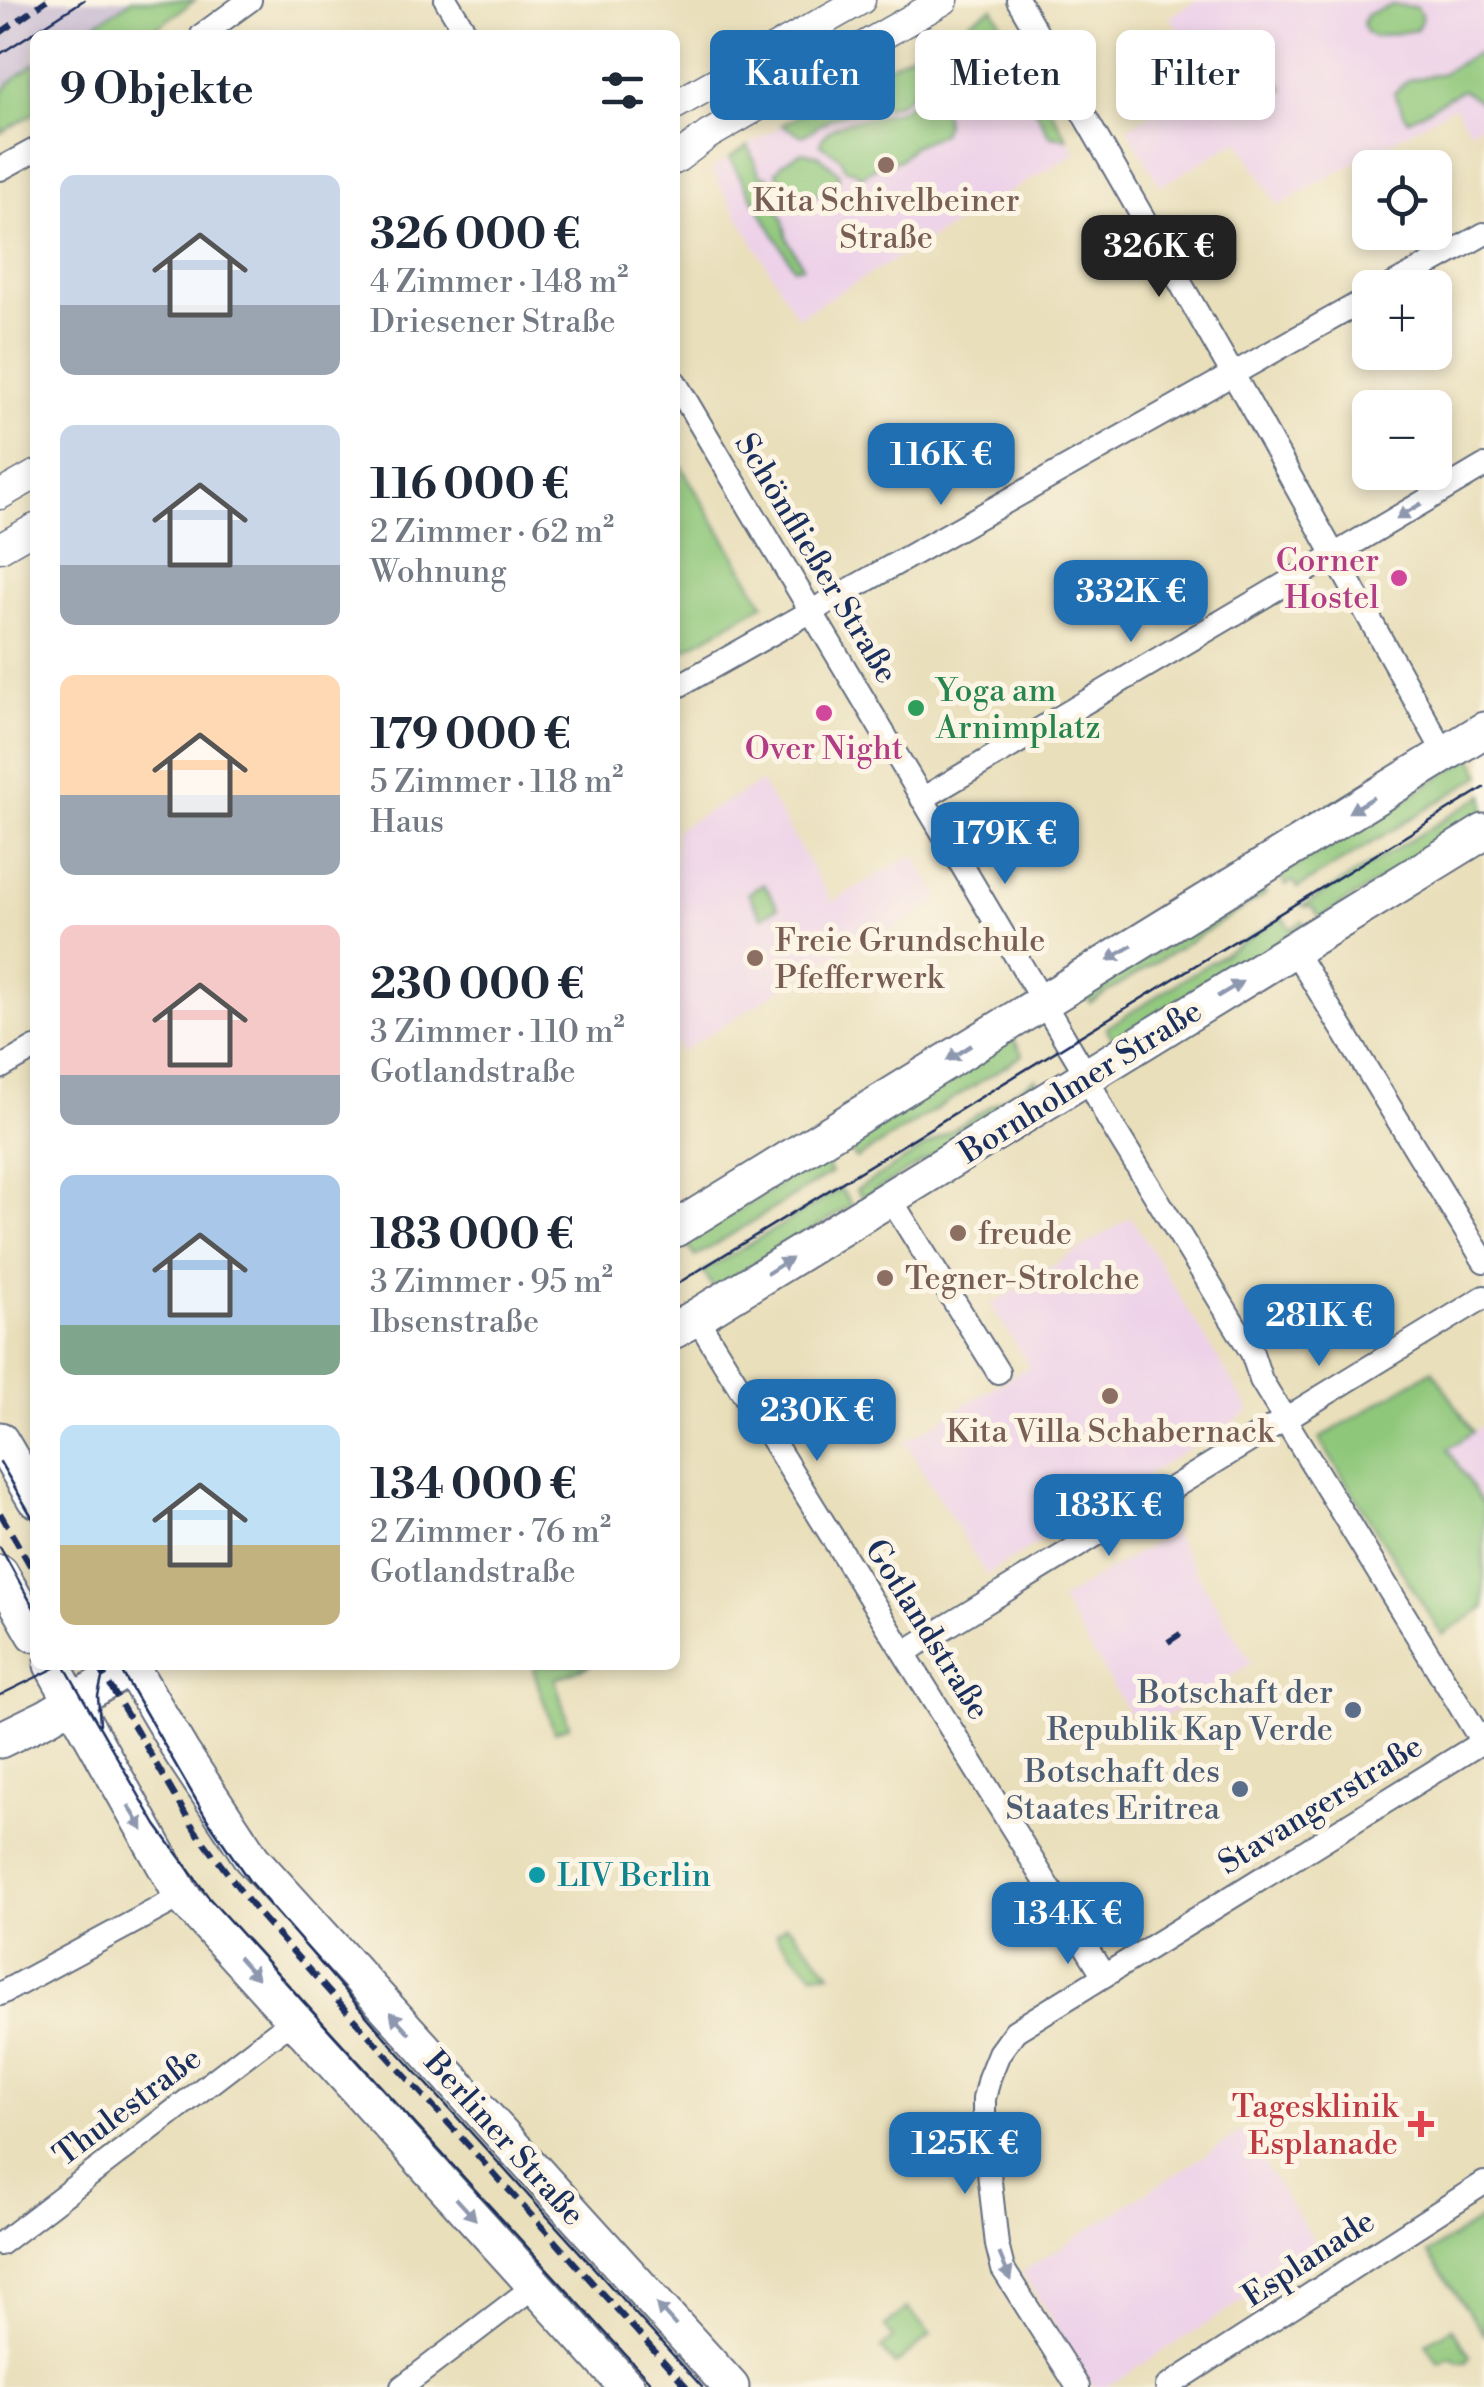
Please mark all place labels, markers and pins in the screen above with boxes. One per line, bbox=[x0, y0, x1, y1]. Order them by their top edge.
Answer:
marker: Kita Schivelbeiner Straße bbox=[875, 154, 897, 176]
place label: Kita Schivelbeiner Straße bbox=[752, 181, 1020, 258]
pin: 326K € bbox=[1078, 215, 1240, 300]
pin: 116K € bbox=[860, 423, 1022, 508]
place label: Corner Hostel bbox=[1276, 541, 1380, 618]
pin: 332K € bbox=[1050, 560, 1212, 645]
marker: Corner Hostel bbox=[1388, 567, 1410, 589]
place label: Yoga am Arnimplatz bbox=[934, 671, 1101, 748]
marker: Yoga am Arnimplatz bbox=[905, 697, 927, 719]
marker: Over Night bbox=[813, 702, 835, 724]
place label: Over Night bbox=[745, 729, 903, 769]
pin: 179K € bbox=[924, 802, 1086, 887]
place label: Freie Grundschule Pfefferwerk bbox=[775, 921, 1045, 998]
marker: Freie Grundschule Pfefferwerk bbox=[744, 947, 766, 969]
place label: freude bbox=[978, 1214, 1072, 1254]
marker: freude bbox=[947, 1222, 969, 1244]
place label: Tegner-Strolche bbox=[905, 1259, 1140, 1299]
marker: Tegner-Strolche bbox=[874, 1267, 896, 1289]
pin: 281K € bbox=[1238, 1284, 1400, 1369]
pin: 230K € bbox=[736, 1379, 898, 1464]
marker: Kita Villa Schabernack bbox=[1099, 1385, 1121, 1407]
place label: Kita Villa Schabernack bbox=[946, 1412, 1276, 1452]
pin: 183K € bbox=[1028, 1474, 1190, 1559]
place label: Botschaft der Republik Kap Verde bbox=[1047, 1673, 1333, 1750]
marker: Botschaft der Republik Kap Verde bbox=[1342, 1699, 1364, 1721]
place label: Botschaft des Staates Eritrea bbox=[1006, 1752, 1221, 1829]
marker: Botschaft des Staates Eritrea bbox=[1229, 1778, 1251, 1800]
place label: LIV Berlin bbox=[557, 1856, 711, 1896]
marker: LIV Berlin bbox=[526, 1864, 548, 1886]
pin: 134K € bbox=[987, 1882, 1149, 1967]
place label: Tagesklinik Esplanade bbox=[1232, 2087, 1400, 2164]
marker: Tagesklinik Esplanade bbox=[1408, 2111, 1434, 2137]
pin: 125K € bbox=[884, 2112, 1046, 2197]

